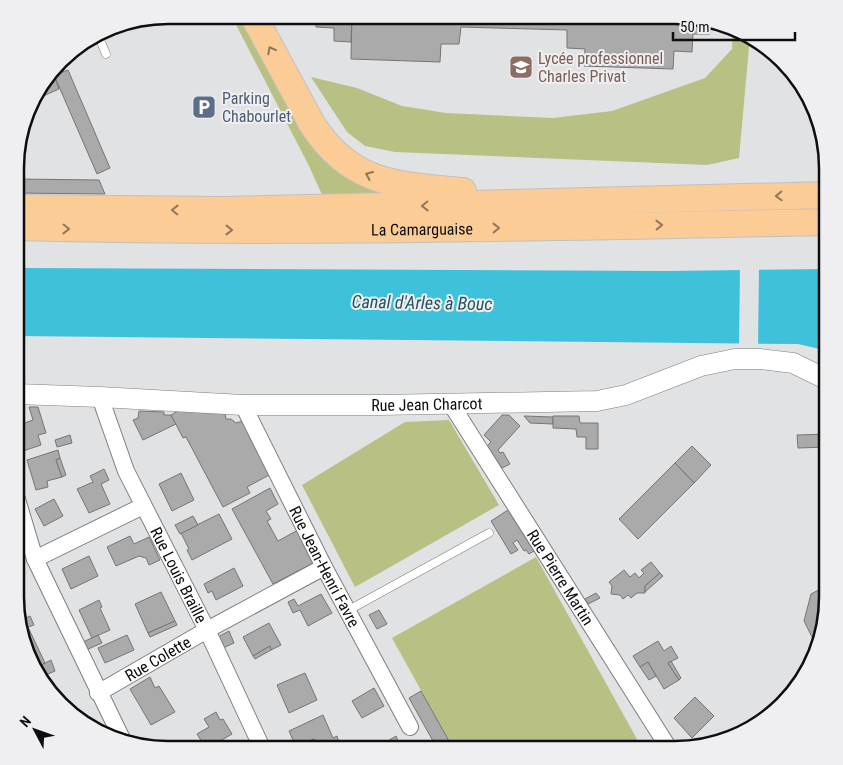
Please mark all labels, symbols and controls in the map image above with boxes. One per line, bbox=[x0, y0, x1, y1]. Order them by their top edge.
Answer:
scale bar bbox=[673, 10, 796, 42]
text: 50 m bbox=[680, 18, 710, 36]
one-way arrow bbox=[267, 47, 277, 56]
place label: Lycée professionnel Charles Privat bbox=[538, 49, 663, 86]
school or university icon: Lycée professionnel Charles Privat bbox=[508, 54, 534, 80]
place label: Parking Chabourlet bbox=[222, 89, 291, 126]
parking icon: Parking Chabourlet bbox=[191, 94, 217, 120]
one-way arrow bbox=[365, 170, 374, 181]
one-way arrow bbox=[775, 191, 783, 202]
one-way arrow bbox=[421, 201, 428, 211]
one-way arrow bbox=[171, 205, 178, 215]
street label: La Camarguaise bbox=[371, 219, 473, 239]
one-way arrow bbox=[655, 220, 663, 230]
one-way arrow bbox=[62, 223, 70, 234]
one-way arrow bbox=[492, 223, 500, 233]
one-way arrow bbox=[225, 225, 233, 235]
water label: Canal d'Arles à Bouc bbox=[351, 291, 493, 314]
street label: Rue Jean Charcot bbox=[371, 394, 483, 415]
street label: Rue Jean-Henri Favre bbox=[285, 503, 363, 630]
street label: Rue Louis Braille bbox=[146, 524, 211, 626]
street label: Rue Pierre Martin bbox=[523, 526, 598, 629]
street label: Rue Colette bbox=[122, 633, 194, 685]
north arrow bbox=[10, 705, 60, 755]
text: N bbox=[16, 713, 34, 730]

